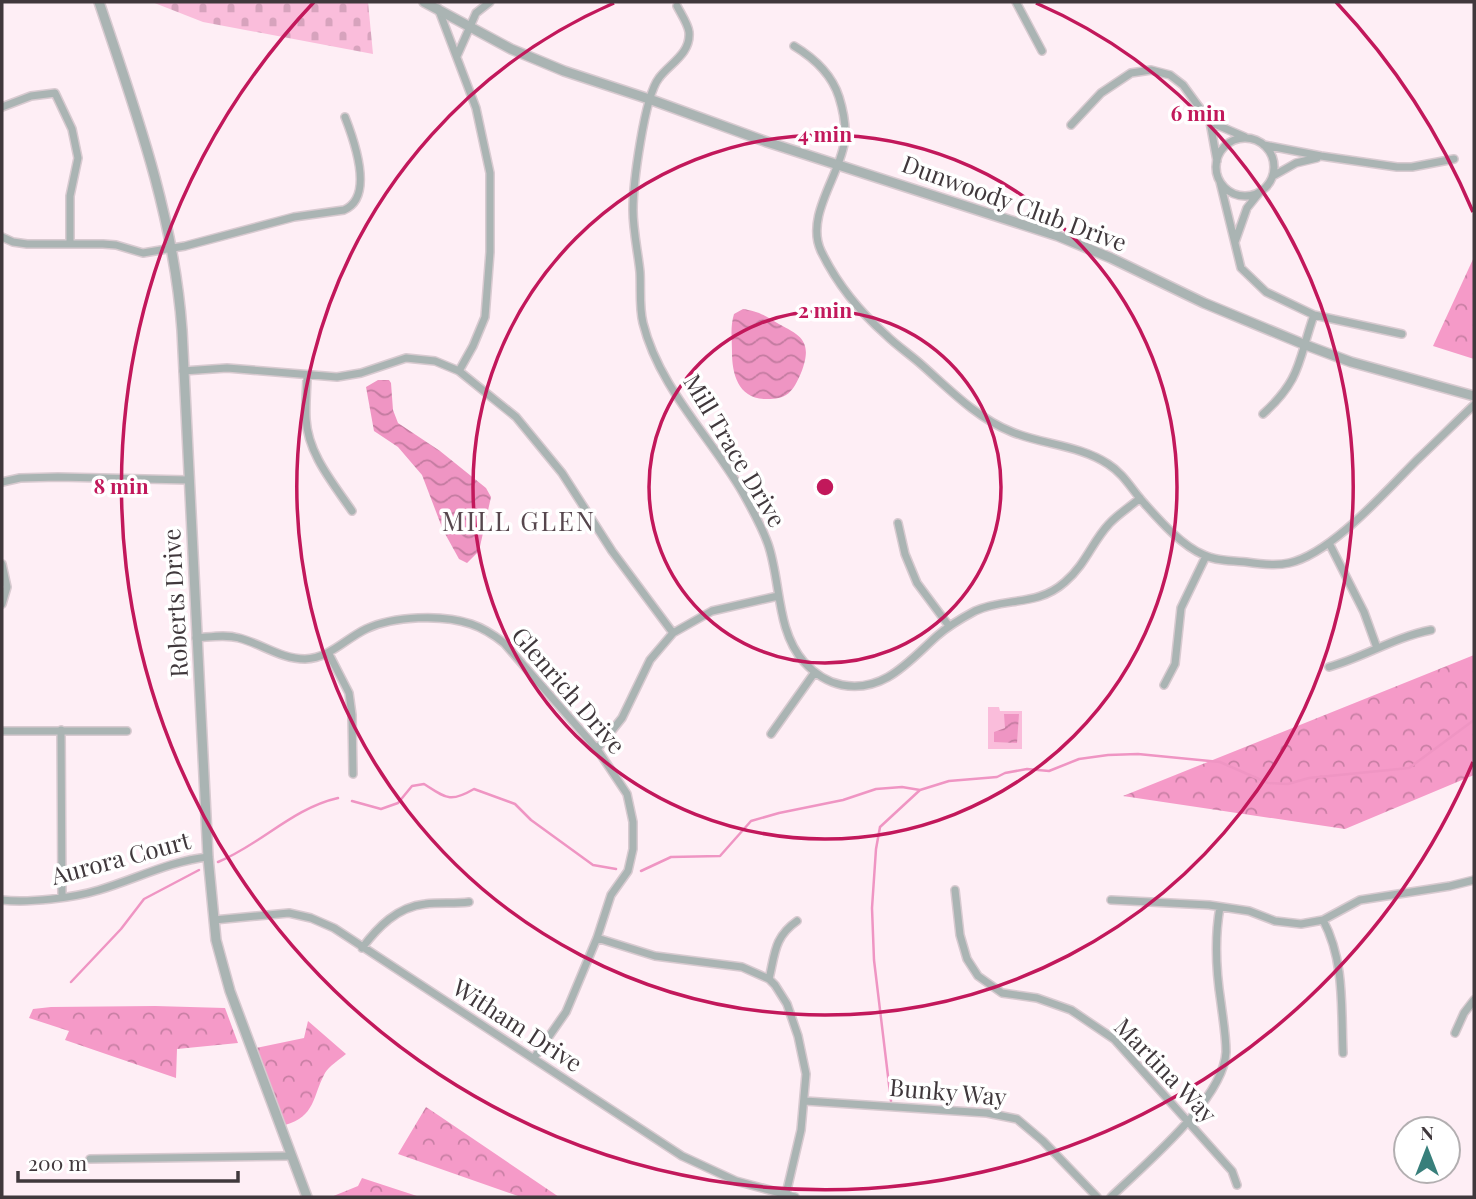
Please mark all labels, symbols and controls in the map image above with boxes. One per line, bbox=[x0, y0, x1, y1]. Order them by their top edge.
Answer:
text: 6 min bbox=[1170, 98, 1226, 126]
text: 4 min bbox=[798, 119, 852, 147]
street label: Dunwoody Club Drive bbox=[898, 147, 1131, 258]
text: 2 min bbox=[798, 295, 852, 323]
street label: Mill Trace Drive bbox=[677, 368, 794, 532]
text: 8 min bbox=[93, 471, 149, 499]
centre of rings bbox=[813, 475, 837, 499]
district label: MILL GLEN bbox=[442, 503, 596, 538]
street label: Roberts Drive bbox=[154, 528, 194, 678]
street label: Glenrich Drive bbox=[506, 620, 633, 760]
street label: Aurora Court bbox=[46, 823, 194, 891]
street label: Witham Drive bbox=[446, 970, 589, 1078]
street label: Martina Way bbox=[1108, 1010, 1225, 1129]
street label: Bunky Way bbox=[888, 1070, 1008, 1112]
north arrow bbox=[1392, 1115, 1462, 1185]
text: N bbox=[1420, 1119, 1434, 1145]
scale bar bbox=[18, 1140, 238, 1184]
text: 200 m bbox=[28, 1148, 87, 1176]

